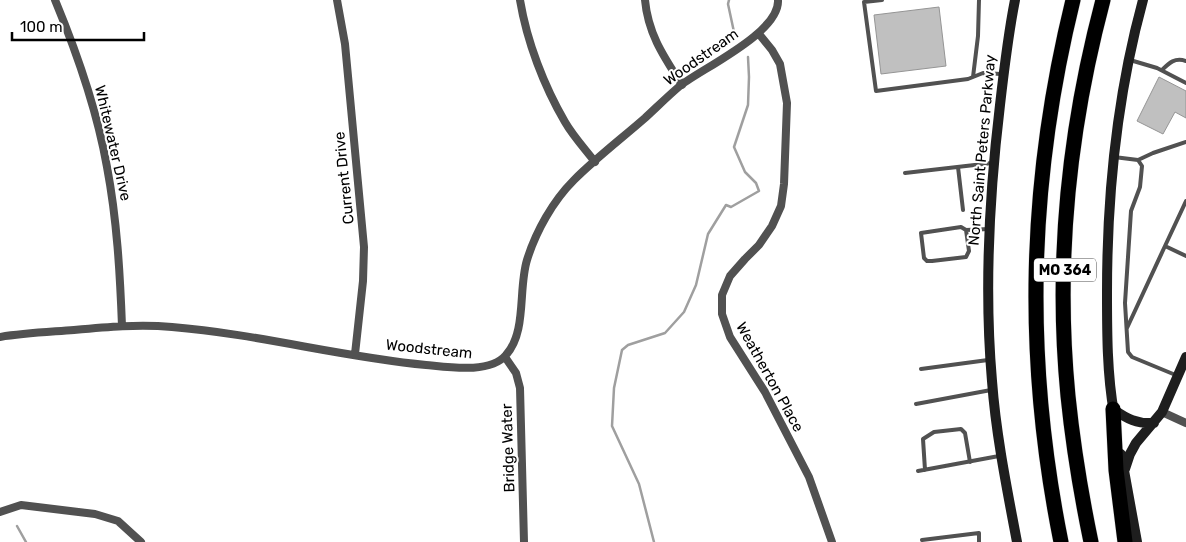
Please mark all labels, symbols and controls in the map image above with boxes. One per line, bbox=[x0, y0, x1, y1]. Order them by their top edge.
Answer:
scale bar bbox=[12, 10, 145, 42]
text: 100 m bbox=[20, 18, 62, 36]
street label: Woodstream bbox=[660, 25, 742, 89]
street label: North Saint Peters Parkway bbox=[965, 54, 999, 246]
street label: Whitewater Drive bbox=[91, 83, 135, 203]
street label: Current Drive bbox=[330, 131, 358, 225]
road number: MO 364 bbox=[1034, 258, 1096, 282]
street label: Weatherton Place bbox=[732, 319, 808, 435]
street label: Woodstream bbox=[385, 336, 473, 362]
street label: Bridge Water bbox=[497, 403, 519, 493]

